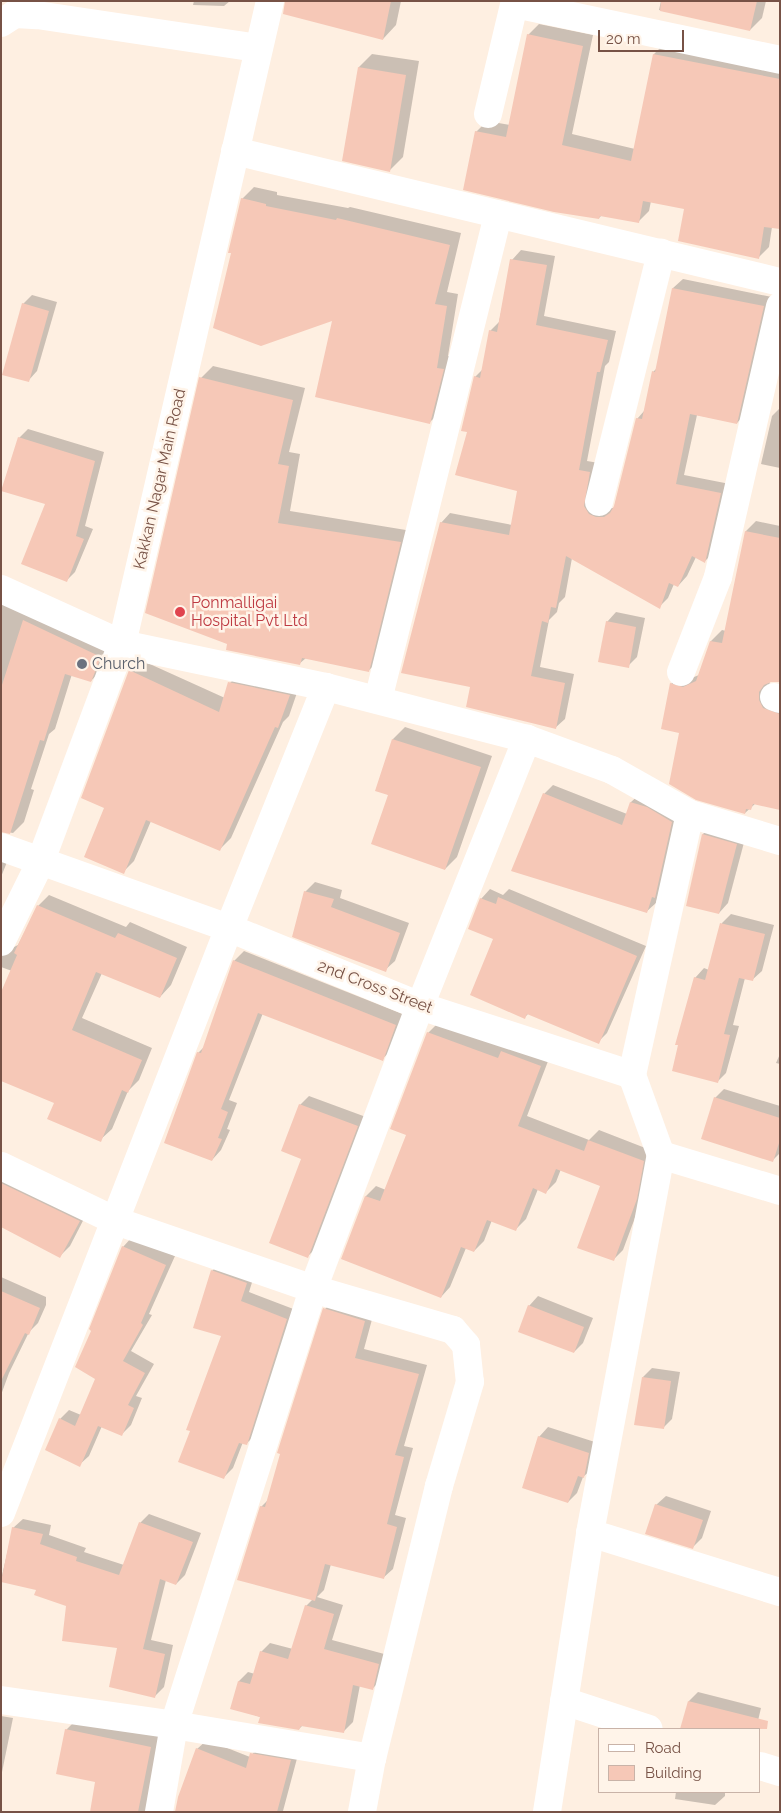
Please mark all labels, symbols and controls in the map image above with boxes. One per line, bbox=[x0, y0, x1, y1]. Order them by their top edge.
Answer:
scale bar bbox=[601, 20, 687, 52]
text: 20 m bbox=[606, 30, 641, 48]
street label: Kakkan Nagar Main Road bbox=[130, 387, 190, 571]
place label: Ponmalligai Hospital Pvt Ltd bbox=[191, 593, 308, 631]
marker: Ponmalligai Hospital Pvt Ltd bbox=[173, 605, 187, 619]
place label: Church bbox=[92, 654, 145, 674]
marker: Church bbox=[76, 658, 88, 670]
street label: 2nd Cross Street bbox=[315, 956, 435, 1018]
legend bbox=[598, 1728, 761, 1793]
text: Road bbox=[645, 1739, 681, 1757]
text: Building bbox=[645, 1764, 702, 1782]

